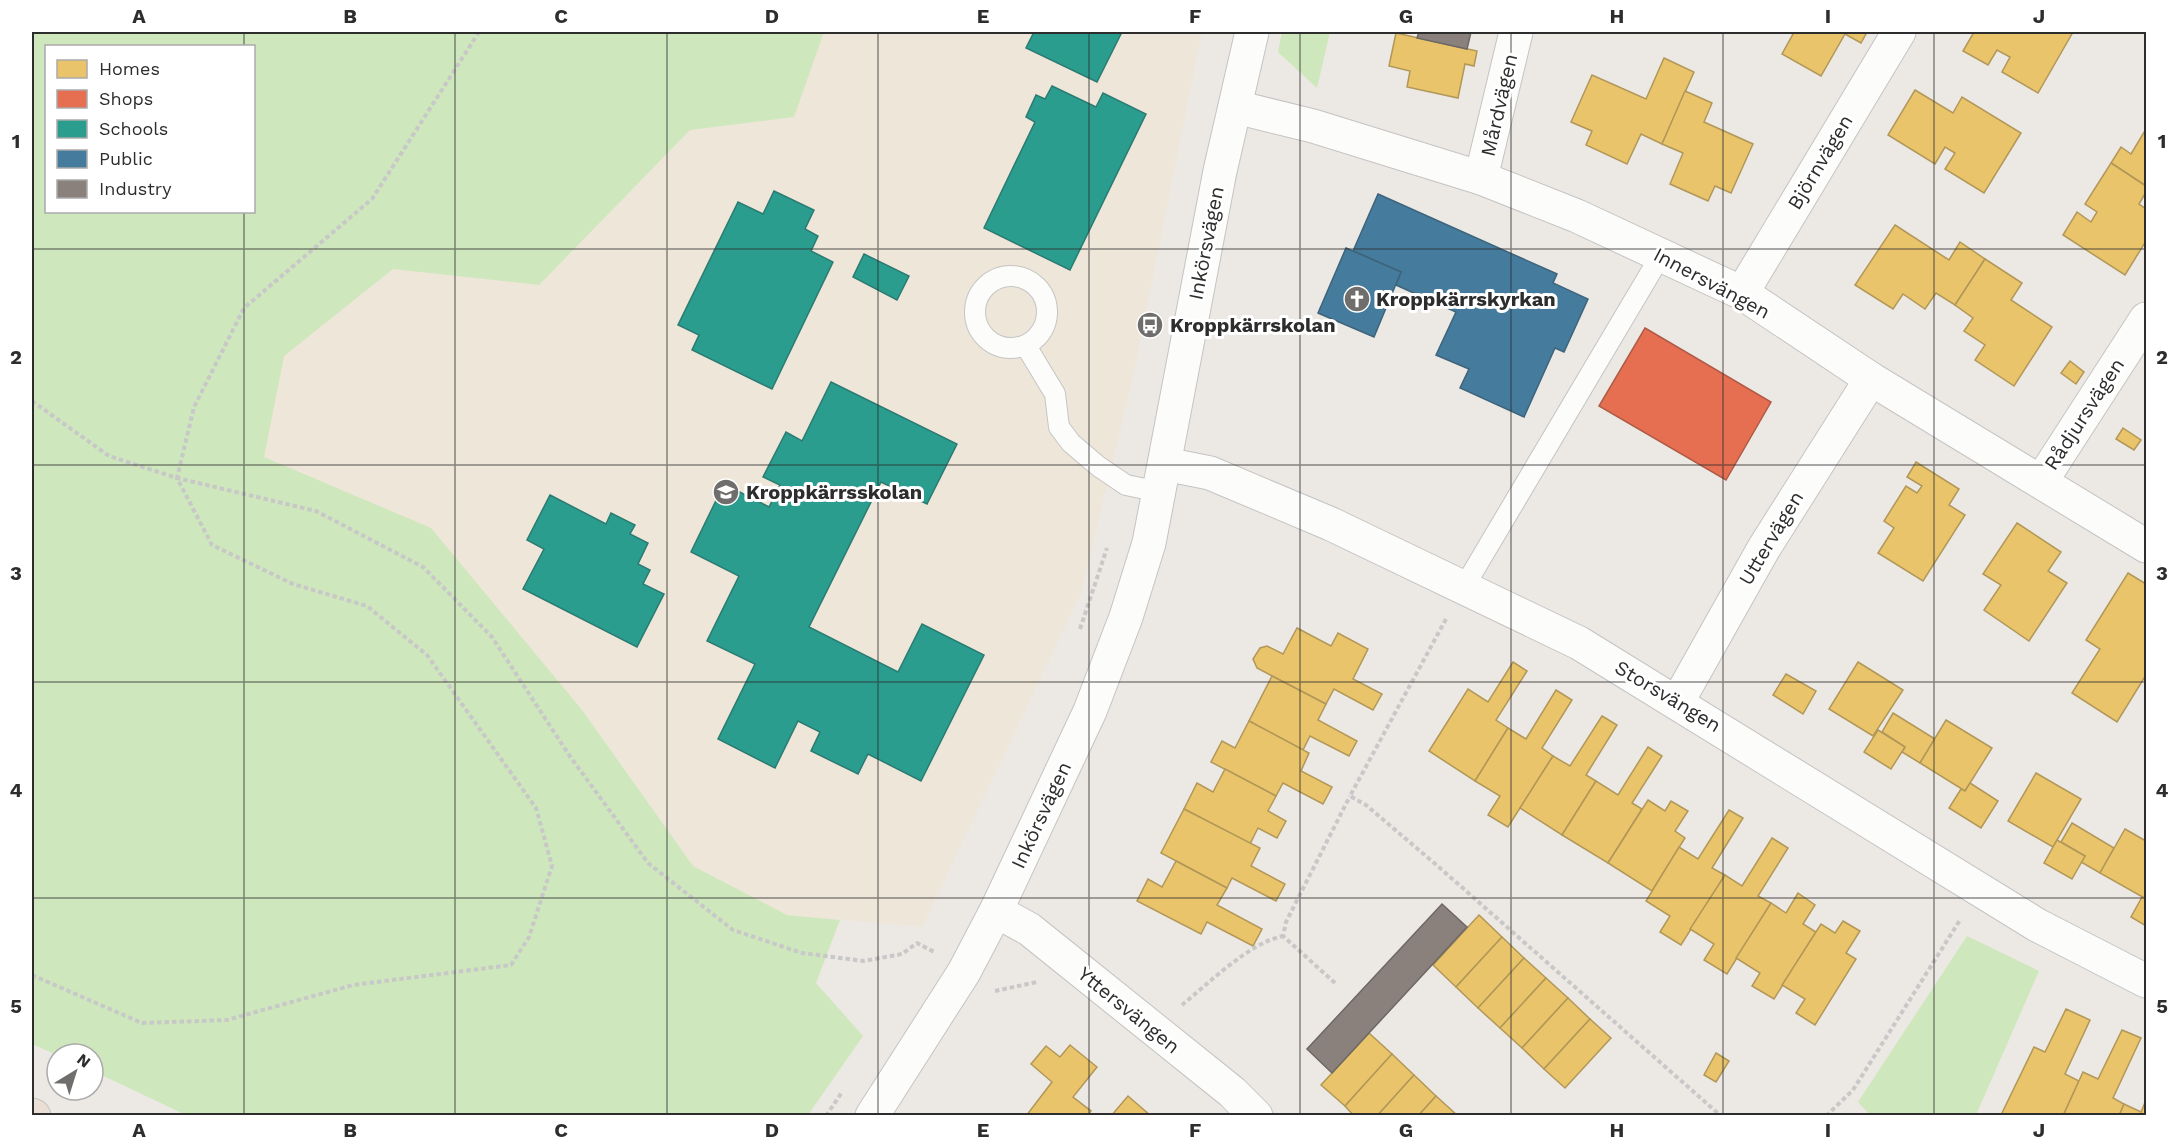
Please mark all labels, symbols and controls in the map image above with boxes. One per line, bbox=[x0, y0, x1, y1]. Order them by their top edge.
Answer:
text: A bbox=[132, 4, 146, 28]
text: B bbox=[343, 4, 357, 28]
text: C bbox=[554, 4, 568, 28]
text: D bbox=[765, 4, 779, 28]
text: E bbox=[977, 4, 989, 28]
text: F bbox=[1189, 4, 1201, 28]
text: G bbox=[1399, 4, 1413, 28]
text: H bbox=[1610, 4, 1624, 28]
text: I bbox=[1825, 4, 1831, 28]
text: J bbox=[2033, 4, 2045, 28]
legend bbox=[45, 45, 255, 213]
street label: Mårdvägen bbox=[1476, 51, 1522, 159]
text: Homes bbox=[99, 58, 160, 79]
text: Shops bbox=[99, 88, 153, 109]
street label: Björnvägen bbox=[1782, 110, 1858, 214]
text: Schools bbox=[99, 118, 168, 139]
text: 1 bbox=[12, 129, 20, 153]
text: 1 bbox=[2158, 129, 2166, 153]
text: Public bbox=[99, 148, 153, 169]
text: Industry bbox=[99, 178, 172, 199]
street label: Inkörsvägen bbox=[1183, 184, 1229, 302]
street label: Innersvängen bbox=[1650, 242, 1774, 324]
church icon: Kroppkärrskyrkan bbox=[1342, 284, 1372, 314]
place label: Kroppkärrskyrkan bbox=[1376, 287, 1556, 311]
bus stop icon: Kroppkärrskolan bbox=[1135, 310, 1165, 340]
place label: Kroppkärrskolan bbox=[1170, 313, 1336, 337]
text: 2 bbox=[10, 345, 22, 369]
text: 2 bbox=[2156, 345, 2168, 369]
street label: Rådjursvägen bbox=[2039, 353, 2129, 475]
school or university icon: Kroppkärrsskolan bbox=[711, 477, 741, 507]
place label: Kroppkärrsskolan bbox=[746, 480, 922, 504]
street label: Uttervägen bbox=[1734, 487, 1808, 589]
text: 3 bbox=[10, 561, 22, 585]
text: 3 bbox=[2156, 561, 2168, 585]
street label: Storsvängen bbox=[1611, 655, 1725, 737]
street label: Inkörsvägen bbox=[1006, 758, 1076, 872]
text: 4 bbox=[10, 778, 23, 802]
text: 4 bbox=[2156, 778, 2169, 802]
street label: Yttersvängen bbox=[1073, 962, 1185, 1058]
text: 5 bbox=[10, 994, 22, 1018]
text: 5 bbox=[2156, 994, 2168, 1018]
north arrow bbox=[45, 1042, 105, 1102]
text: N bbox=[73, 1049, 94, 1072]
text: A bbox=[132, 1118, 146, 1142]
text: B bbox=[343, 1118, 357, 1142]
text: C bbox=[554, 1118, 568, 1142]
text: D bbox=[765, 1118, 779, 1142]
text: E bbox=[977, 1118, 989, 1142]
text: F bbox=[1189, 1118, 1201, 1142]
text: G bbox=[1399, 1118, 1413, 1142]
text: H bbox=[1610, 1118, 1624, 1142]
text: I bbox=[1825, 1118, 1831, 1142]
text: J bbox=[2033, 1118, 2045, 1142]

